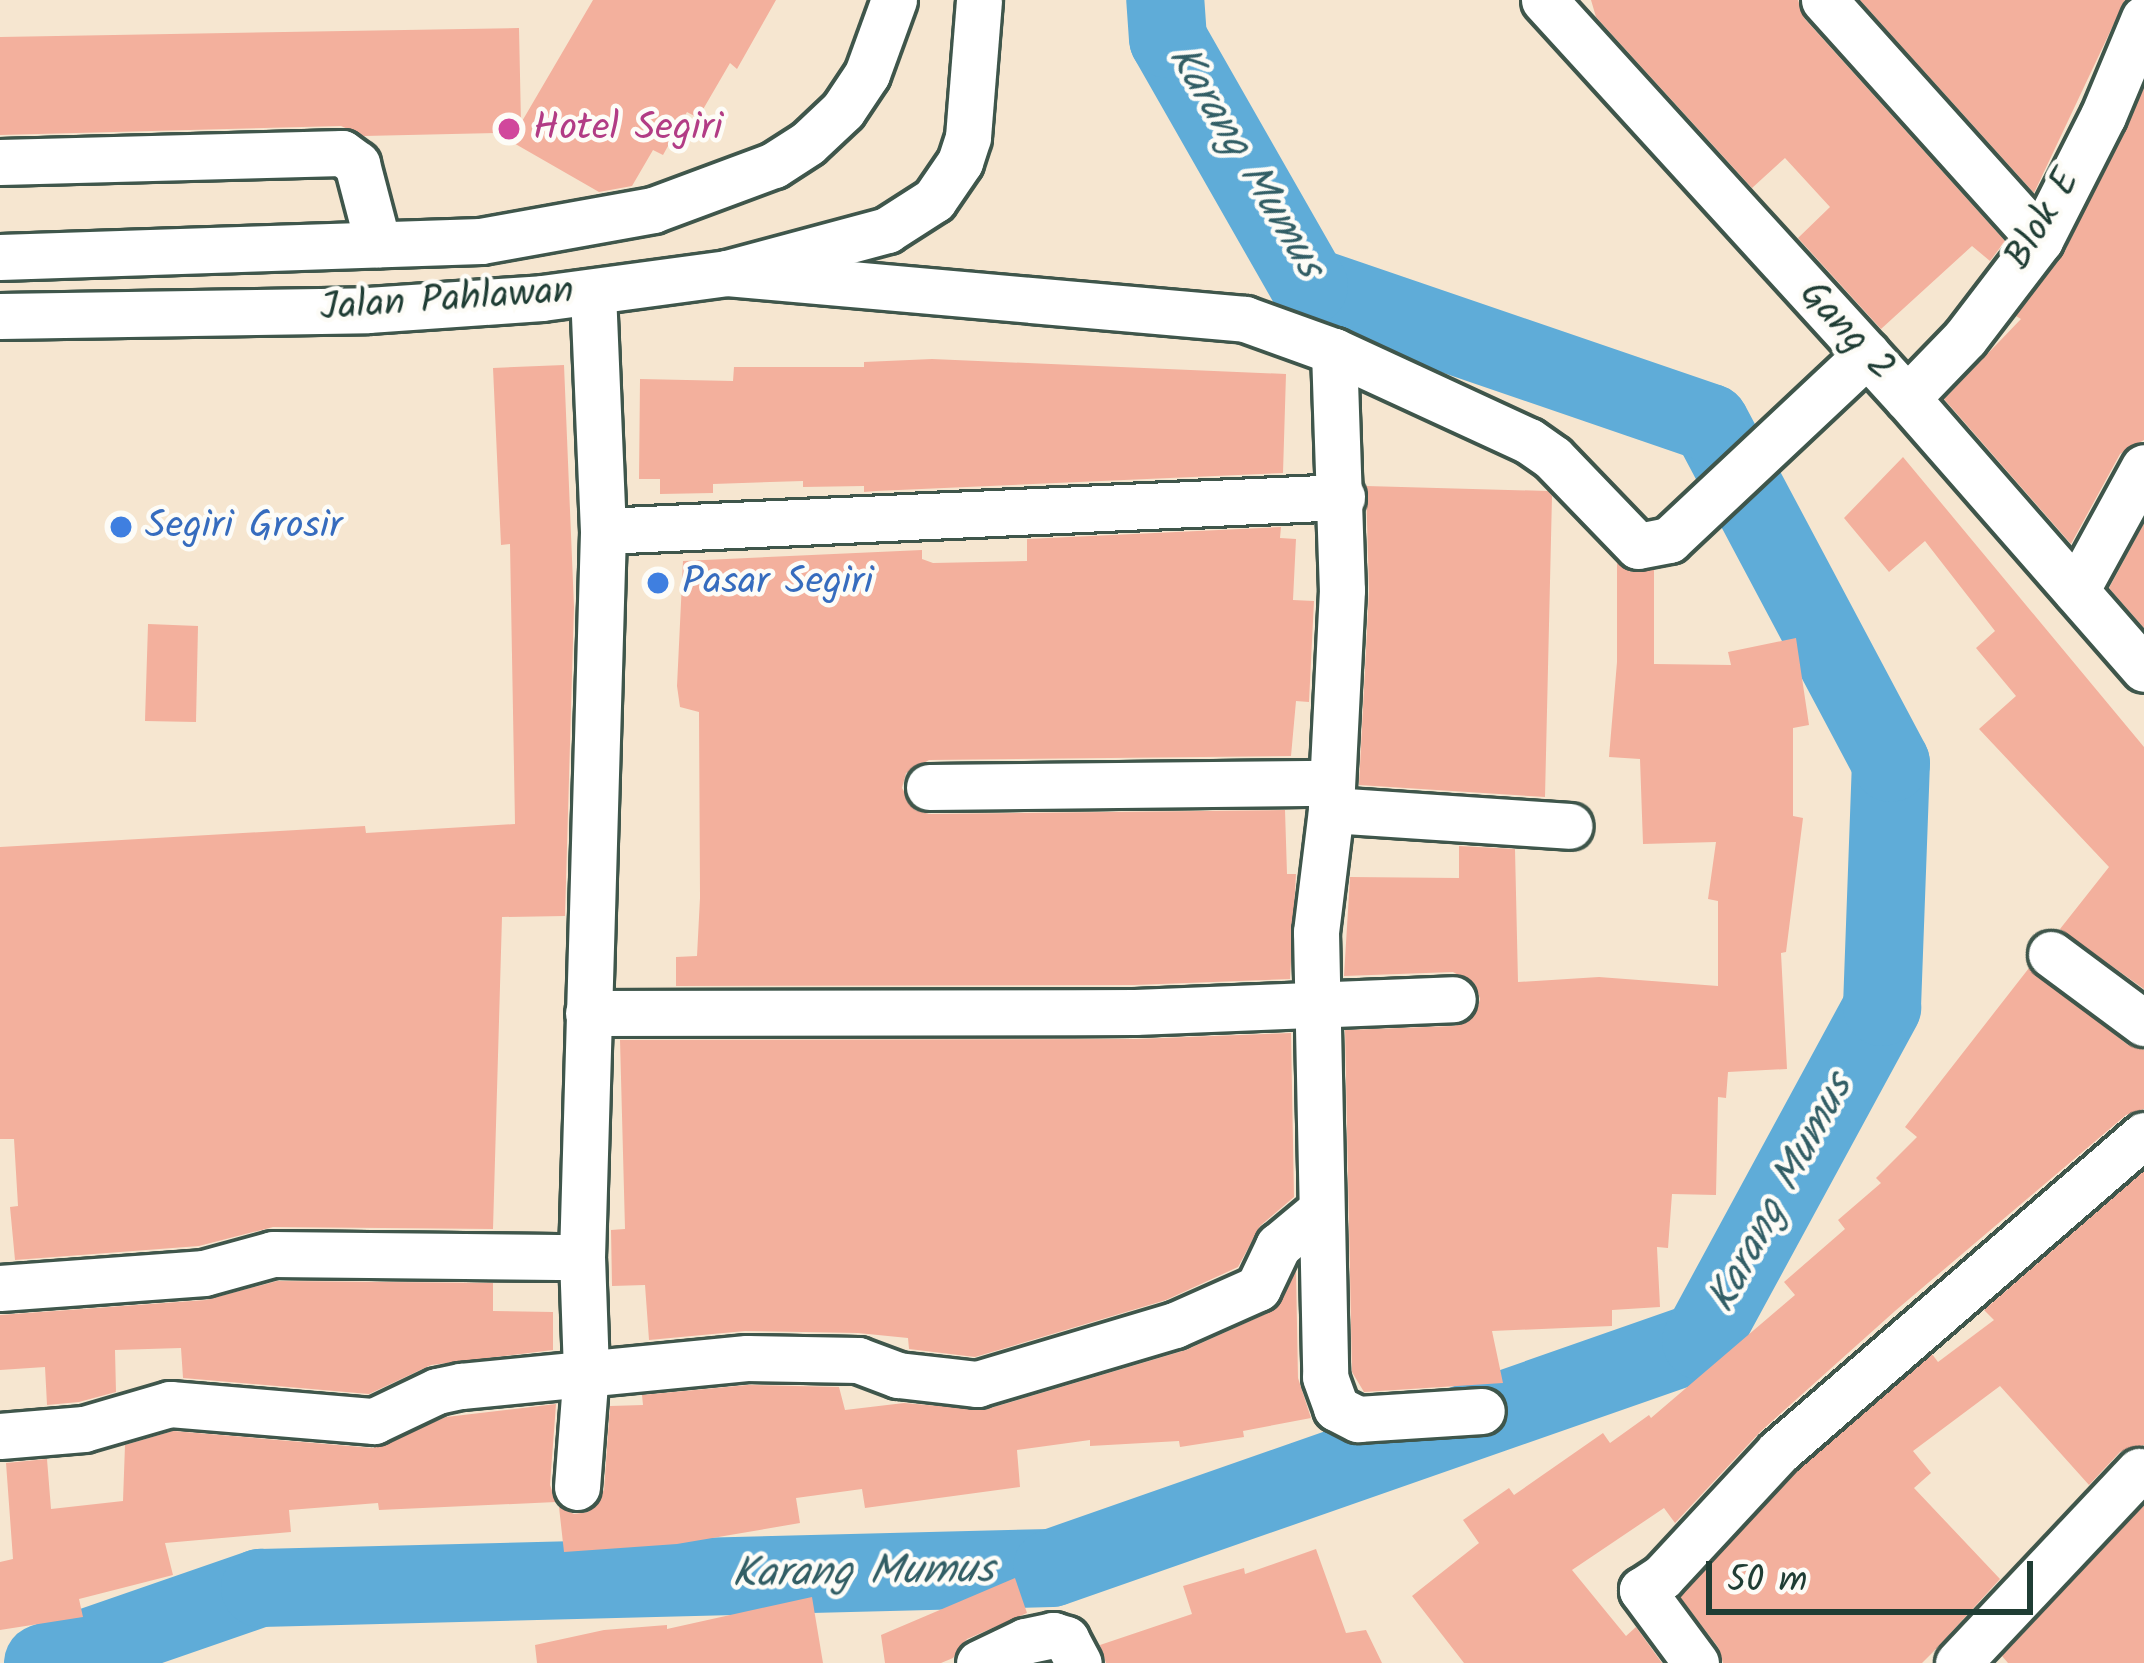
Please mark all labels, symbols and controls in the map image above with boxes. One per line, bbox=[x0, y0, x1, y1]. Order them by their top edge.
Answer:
water label: Karang Mumus bbox=[1156, 37, 1334, 287]
place label: Hotel Segiri bbox=[533, 106, 723, 152]
marker: Hotel Segiri bbox=[496, 116, 522, 142]
street label: Blok E bbox=[1996, 161, 2092, 279]
street label: Jalan Pahlawan bbox=[318, 269, 576, 333]
street label: Gang 2 bbox=[1788, 272, 1904, 392]
place label: Segiri Grosir bbox=[145, 504, 342, 550]
marker: Segiri Grosir bbox=[108, 514, 134, 540]
place label: Pasar Segiri bbox=[682, 560, 873, 606]
marker: Pasar Segiri bbox=[645, 570, 671, 596]
water label: Karang Mumus bbox=[1697, 1066, 1865, 1322]
scale bar bbox=[1712, 1537, 2039, 1611]
water label: Karang Mumus bbox=[731, 1546, 995, 1600]
text: 50 m bbox=[1727, 1553, 1807, 1610]

